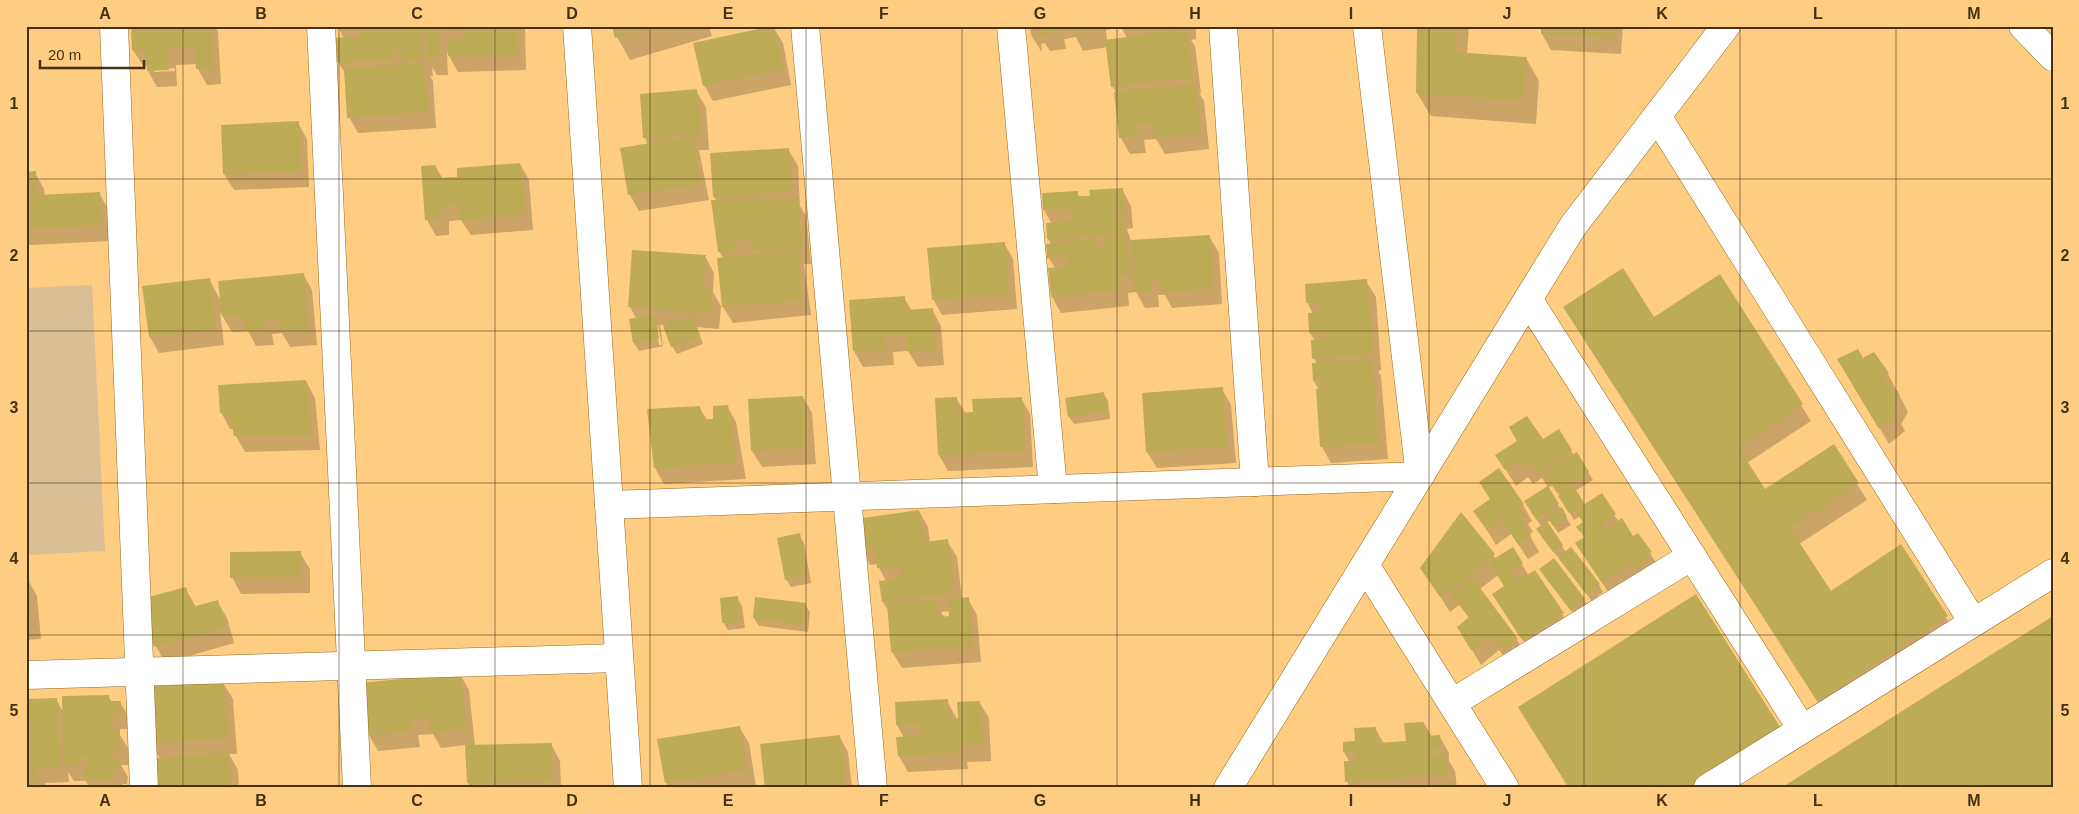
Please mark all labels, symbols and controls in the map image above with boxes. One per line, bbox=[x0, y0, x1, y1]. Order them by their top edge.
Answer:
text: A bbox=[99, 5, 111, 22]
text: B bbox=[255, 5, 267, 22]
text: C bbox=[411, 5, 423, 22]
text: D bbox=[566, 5, 578, 22]
text: E bbox=[723, 5, 734, 22]
text: F bbox=[879, 5, 889, 22]
text: G bbox=[1034, 5, 1046, 22]
text: H bbox=[1189, 5, 1201, 22]
text: I bbox=[1349, 5, 1353, 22]
text: J bbox=[1503, 5, 1511, 22]
text: K bbox=[1656, 5, 1668, 22]
text: L bbox=[1813, 5, 1823, 22]
text: M bbox=[1967, 5, 1981, 22]
scale bar bbox=[40, 38, 144, 70]
text: 20 m bbox=[48, 46, 81, 63]
text: 1 bbox=[10, 95, 19, 112]
text: 1 bbox=[2061, 95, 2070, 112]
text: 2 bbox=[10, 247, 19, 264]
text: 2 bbox=[2061, 247, 2070, 264]
text: 3 bbox=[10, 399, 19, 416]
text: 3 bbox=[2061, 399, 2070, 416]
text: 4 bbox=[10, 550, 19, 567]
text: 4 bbox=[2061, 550, 2070, 567]
text: 5 bbox=[10, 702, 19, 719]
text: 5 bbox=[2061, 702, 2070, 719]
text: A bbox=[99, 792, 111, 809]
text: B bbox=[255, 792, 267, 809]
text: C bbox=[411, 792, 423, 809]
text: D bbox=[566, 792, 578, 809]
text: E bbox=[723, 792, 734, 809]
text: F bbox=[879, 792, 889, 809]
text: G bbox=[1034, 792, 1046, 809]
text: H bbox=[1189, 792, 1201, 809]
text: I bbox=[1349, 792, 1353, 809]
text: J bbox=[1503, 792, 1511, 809]
text: K bbox=[1656, 792, 1668, 809]
text: L bbox=[1813, 792, 1823, 809]
text: M bbox=[1967, 792, 1981, 809]

